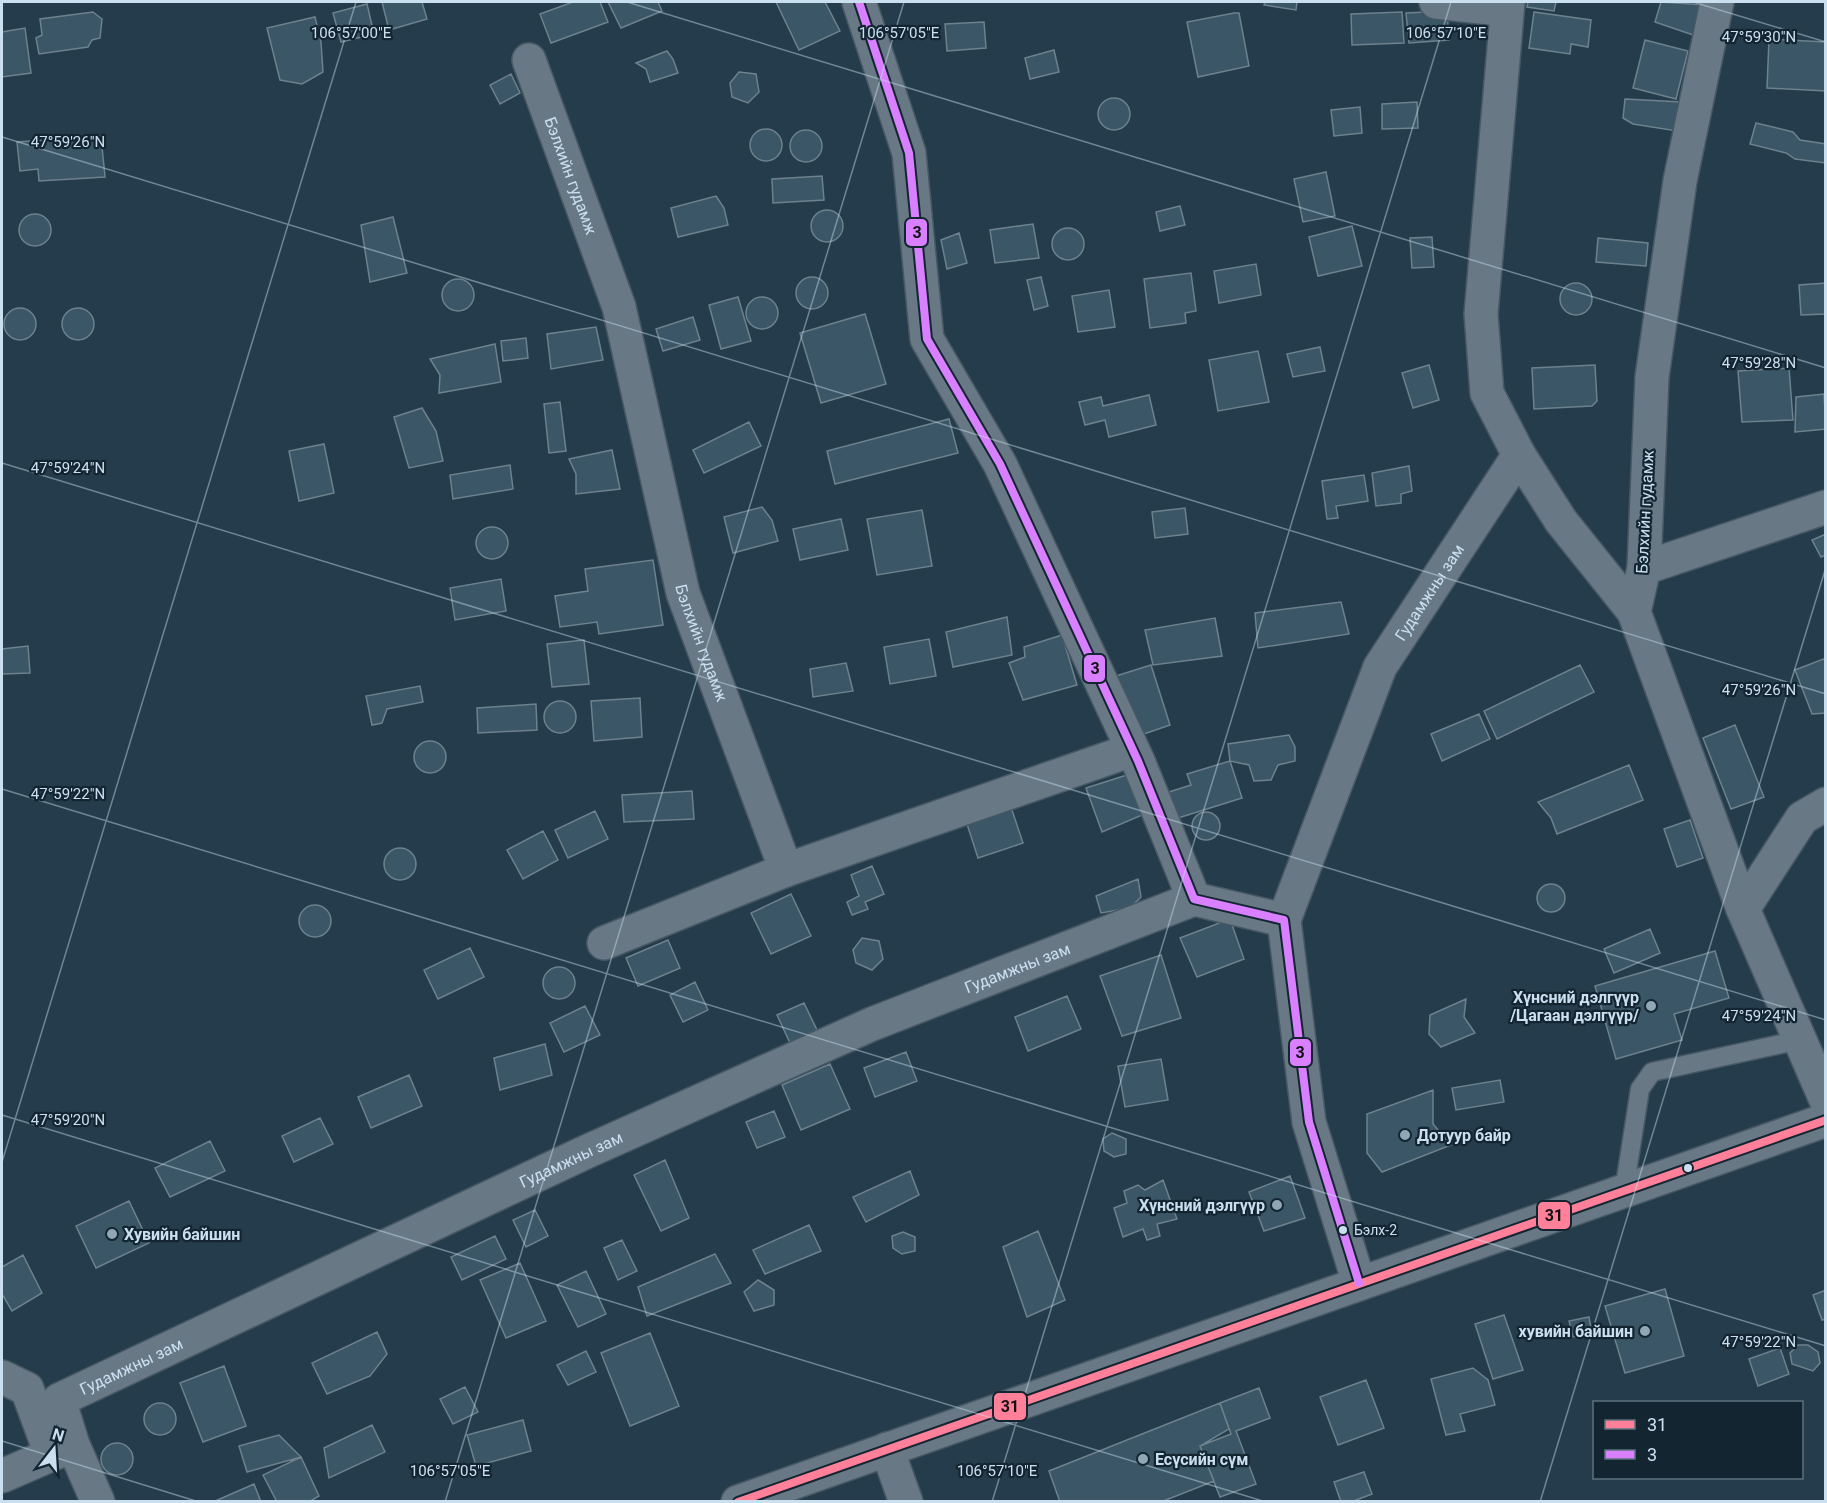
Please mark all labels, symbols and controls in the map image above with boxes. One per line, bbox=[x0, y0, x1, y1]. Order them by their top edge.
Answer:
text: 106°57'00"E bbox=[311, 24, 392, 42]
text: 106°57'05"E bbox=[859, 24, 940, 42]
text: 106°57'10"E bbox=[1406, 24, 1487, 42]
text: 47°59'30"N bbox=[1722, 28, 1796, 46]
street label: Бэлхийн гудамж bbox=[541, 114, 601, 238]
text: 47°59'26"N bbox=[31, 133, 105, 151]
line badge: 3 bbox=[905, 218, 928, 247]
text: 3 bbox=[912, 223, 922, 242]
text: 47°59'28"N bbox=[1722, 354, 1796, 372]
street label: Бэлхийн гудамж bbox=[1632, 449, 1658, 574]
text: 47°59'24"N bbox=[31, 459, 105, 477]
street label: Гудамжны зам bbox=[1390, 540, 1468, 644]
street label: Бэлхийн гудамж bbox=[672, 582, 732, 705]
line badge: 3 bbox=[1083, 654, 1106, 683]
text: 3 bbox=[1090, 659, 1100, 678]
text: 47°59'26"N bbox=[1722, 681, 1796, 699]
text: 47°59'22"N bbox=[31, 785, 105, 803]
street label: Гудамжны зам bbox=[962, 939, 1073, 997]
place label: Хүнсний дэлгүүр /Цагаан дэлгүүр/ bbox=[1509, 988, 1639, 1025]
marker: Хүнсний дэлгүүр /Цагаан дэлгүүр/ bbox=[1644, 999, 1658, 1013]
text: 47°59'24"N bbox=[1722, 1007, 1796, 1025]
line badge: 3 bbox=[1289, 1038, 1312, 1067]
text: 3 bbox=[1295, 1043, 1305, 1062]
text: 47°59'20"N bbox=[31, 1111, 105, 1129]
place label: Дотуур байр bbox=[1417, 1126, 1511, 1145]
street label: Гудамжны зам bbox=[516, 1127, 626, 1192]
marker: Дотуур байр bbox=[1398, 1128, 1412, 1142]
unlabelled marker bbox=[1682, 1162, 1694, 1174]
place label: Хүнсний дэлгүүр bbox=[1139, 1196, 1265, 1215]
marker: Хүнсний дэлгүүр bbox=[1270, 1198, 1284, 1212]
line badge: 31 bbox=[1537, 1201, 1571, 1230]
text: 31 bbox=[1545, 1206, 1563, 1225]
place label: Бэлх-2 bbox=[1354, 1222, 1397, 1238]
marker: Бэлх-2 bbox=[1337, 1224, 1349, 1236]
place label: Хувийн байшин bbox=[124, 1225, 240, 1244]
marker: Хувийн байшин bbox=[105, 1227, 119, 1241]
place label: хувийн байшин bbox=[1519, 1322, 1633, 1341]
marker: хувийн байшин bbox=[1638, 1324, 1652, 1338]
text: 47°59'22"N bbox=[1722, 1333, 1796, 1351]
street label: Гудамжны зам bbox=[76, 1334, 186, 1398]
line badge: 31 bbox=[993, 1392, 1027, 1421]
text: 31 bbox=[1001, 1397, 1019, 1416]
legend bbox=[1593, 1401, 1803, 1479]
text: 31 bbox=[1647, 1414, 1667, 1435]
north arrow bbox=[24, 1419, 84, 1479]
text: N bbox=[50, 1424, 66, 1446]
text: 3 bbox=[1647, 1444, 1657, 1465]
place label: Есүсийн сүм bbox=[1155, 1450, 1248, 1469]
marker: Есүсийн сүм bbox=[1136, 1452, 1150, 1466]
text: 106°57'05"E bbox=[410, 1462, 491, 1480]
text: 106°57'10"E bbox=[957, 1462, 1038, 1480]

